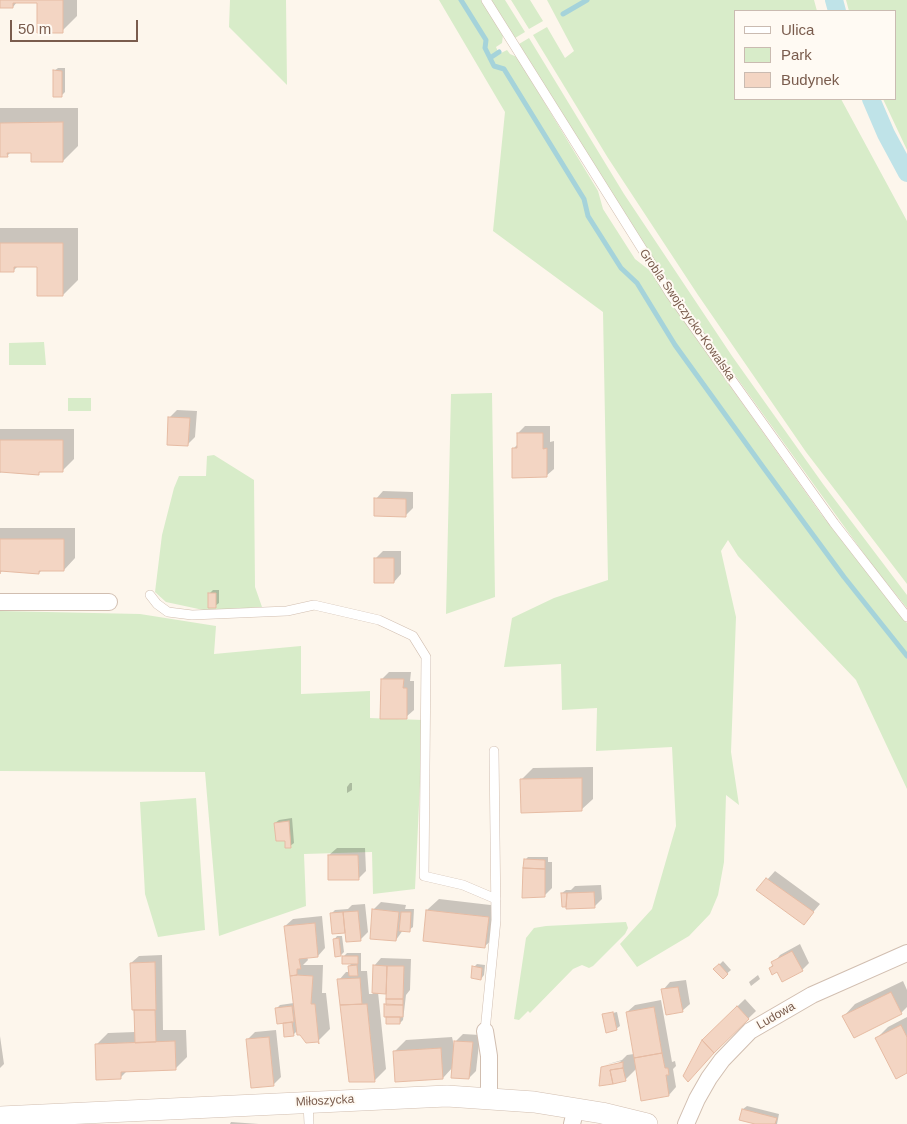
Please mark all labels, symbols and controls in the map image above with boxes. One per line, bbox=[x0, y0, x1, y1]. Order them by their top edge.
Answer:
scale bar bbox=[12, 10, 140, 42]
legend bbox=[734, 10, 897, 100]
text: 50 m bbox=[18, 20, 51, 37]
text: Ulica bbox=[781, 21, 814, 38]
text: Park bbox=[781, 46, 812, 63]
text: Budynek bbox=[781, 71, 839, 88]
street label: Grobla Swojczycko-Kowalska bbox=[636, 246, 738, 384]
street label: Ludowa bbox=[754, 999, 798, 1033]
street label: Miłoszycka bbox=[295, 1092, 355, 1110]

